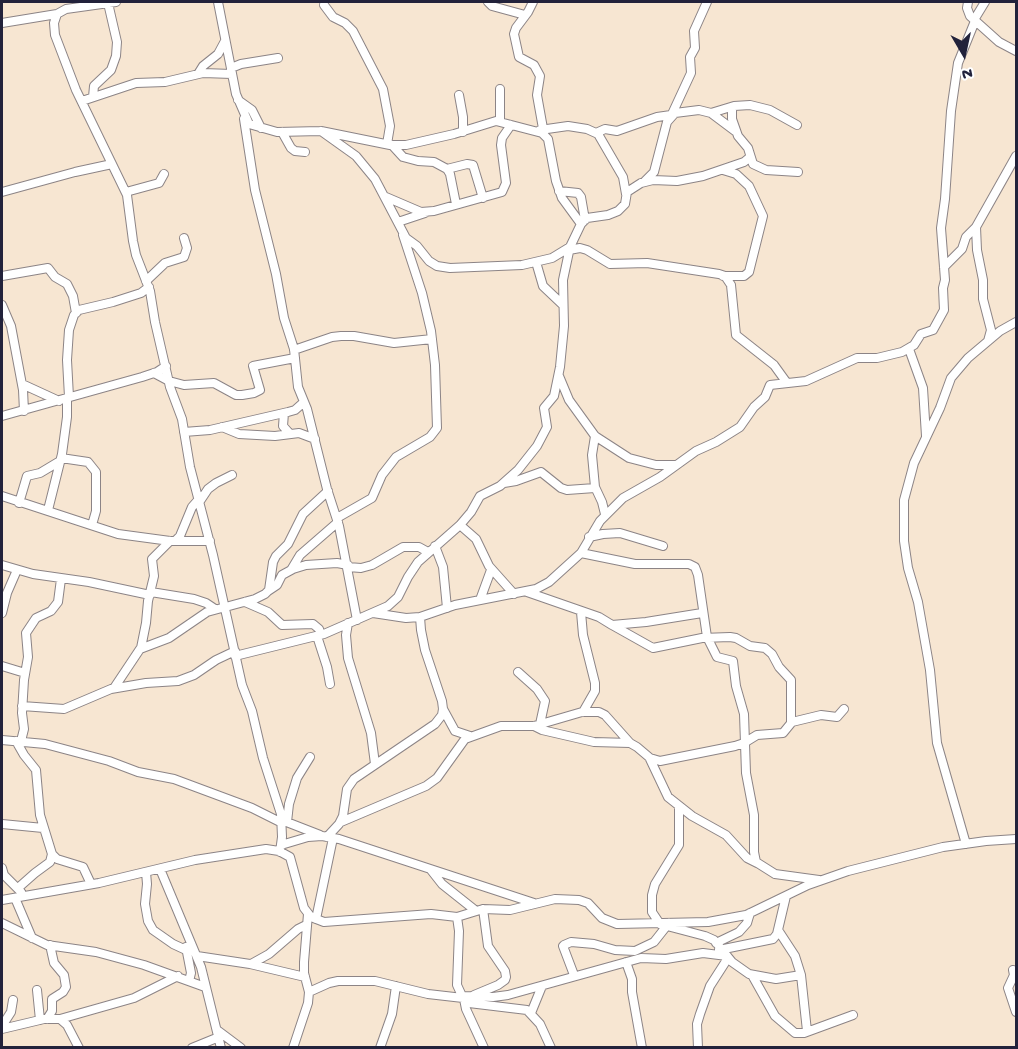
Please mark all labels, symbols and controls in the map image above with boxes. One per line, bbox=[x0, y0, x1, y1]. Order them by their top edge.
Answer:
north arrow bbox=[934, 24, 994, 84]
text: N bbox=[960, 62, 974, 82]

